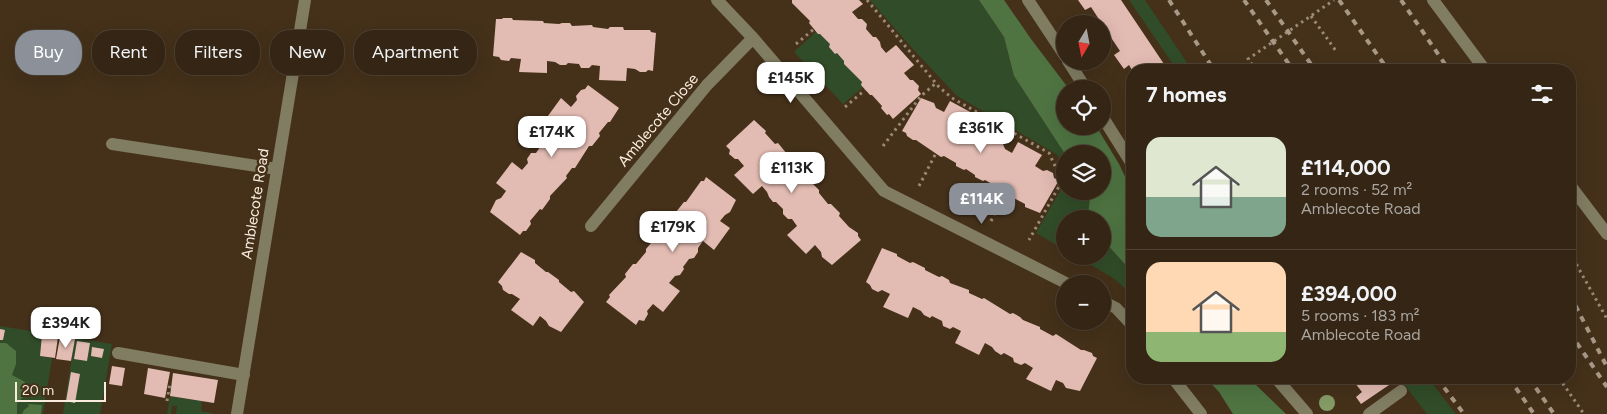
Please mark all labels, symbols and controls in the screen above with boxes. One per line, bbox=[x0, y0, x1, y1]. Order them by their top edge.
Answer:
north arrow bbox=[1056, 15, 1111, 70]
map controls bbox=[1056, 15, 1111, 330]
chip: Buy bbox=[15, 30, 82, 75]
chip: Rent bbox=[92, 30, 165, 75]
chip: Filters bbox=[175, 30, 260, 75]
chip: New bbox=[270, 30, 344, 75]
chip: Apartment bbox=[354, 30, 477, 75]
pin: £145K bbox=[756, 62, 826, 104]
text: £145K bbox=[768, 68, 814, 87]
street label: Amblecote Close bbox=[614, 70, 702, 170]
button: locate bbox=[1056, 80, 1111, 135]
icon: filters bbox=[1528, 80, 1556, 108]
text: 7 homes bbox=[1146, 82, 1227, 107]
pin: £361K bbox=[946, 112, 1016, 154]
pin: £174K bbox=[517, 116, 587, 158]
text: £361K bbox=[958, 118, 1004, 137]
text: £174K bbox=[529, 122, 575, 141]
button: layers bbox=[1056, 145, 1111, 200]
street label: Amblecote Road bbox=[237, 147, 273, 261]
pin: £113K bbox=[757, 152, 827, 194]
text: £114,000 bbox=[1301, 155, 1391, 180]
icon: home bbox=[1186, 157, 1246, 217]
text: £113K bbox=[771, 158, 813, 177]
text: 2 rooms · 52 m² bbox=[1301, 180, 1412, 199]
pin: £114K bbox=[947, 182, 1017, 225]
text: £114K bbox=[960, 189, 1004, 208]
text: Amblecote Road bbox=[1301, 199, 1421, 218]
pin: £179K bbox=[638, 210, 708, 253]
button: + bbox=[1056, 210, 1111, 265]
text: £179K bbox=[650, 217, 696, 236]
button: − bbox=[1056, 275, 1111, 330]
text: £394,000 bbox=[1301, 281, 1397, 306]
icon: home bbox=[1186, 282, 1246, 342]
pin: £394K bbox=[31, 306, 101, 349]
text: 5 rooms · 183 m² bbox=[1301, 306, 1420, 325]
text: £394K bbox=[42, 313, 90, 332]
text: Amblecote Road bbox=[1301, 325, 1421, 344]
scale bar bbox=[15, 379, 106, 402]
text: 20 m bbox=[22, 382, 54, 399]

